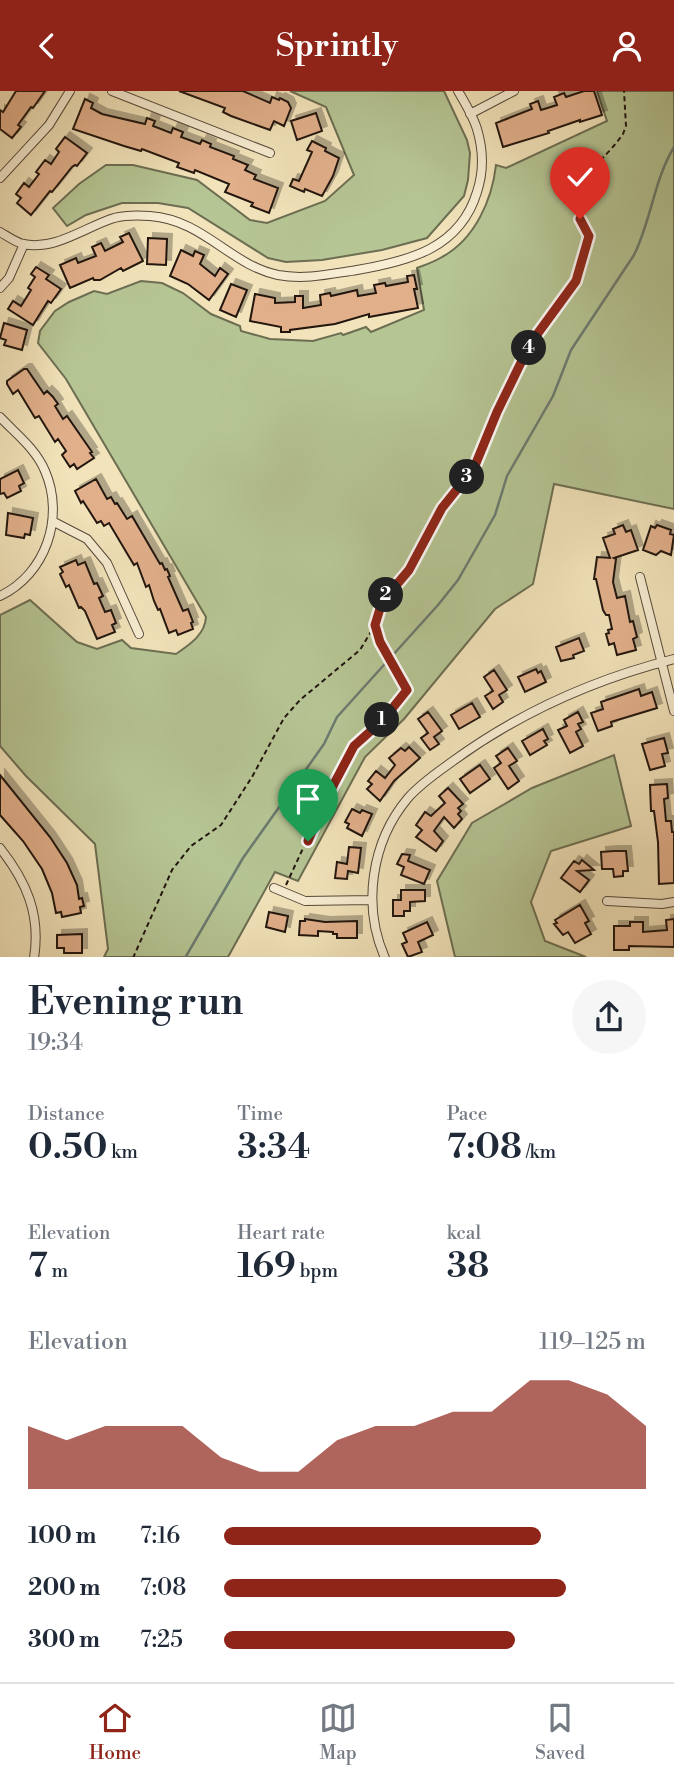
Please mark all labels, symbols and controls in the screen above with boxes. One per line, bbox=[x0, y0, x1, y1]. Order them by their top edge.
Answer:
text: Sprintly bbox=[276, 26, 398, 66]
icon: back bbox=[28, 27, 66, 65]
icon: person bbox=[608, 27, 646, 65]
pin bbox=[550, 147, 610, 219]
icon: check bbox=[561, 158, 599, 196]
pin: 4 bbox=[512, 331, 546, 365]
text: 4 bbox=[522, 335, 535, 359]
pin: 3 bbox=[449, 459, 484, 495]
text: 3 bbox=[461, 464, 472, 488]
pin: 2 bbox=[368, 577, 404, 613]
text: 2 bbox=[380, 582, 391, 606]
pin: 1 bbox=[364, 703, 400, 737]
text: 1 bbox=[377, 707, 386, 731]
pin bbox=[278, 769, 338, 841]
icon: arrive bbox=[289, 780, 327, 818]
text: Evening run bbox=[28, 979, 243, 1026]
button: share bbox=[572, 980, 646, 1054]
text: 19:34 bbox=[28, 1029, 83, 1057]
text: Distance bbox=[28, 1102, 105, 1126]
text: Time bbox=[237, 1102, 283, 1126]
text: Pace bbox=[447, 1102, 487, 1126]
text: 0.50 bbox=[28, 1126, 107, 1169]
text: 3:34 bbox=[237, 1126, 310, 1169]
text: 7:08 bbox=[447, 1126, 522, 1169]
text: km bbox=[107, 1140, 138, 1164]
text: /km bbox=[522, 1140, 556, 1164]
text: Elevation bbox=[28, 1221, 110, 1245]
text: Heart rate bbox=[237, 1221, 325, 1245]
text: kcal bbox=[447, 1221, 481, 1245]
text: 7 bbox=[28, 1245, 48, 1288]
text: 169 bbox=[237, 1245, 296, 1288]
text: 38 bbox=[447, 1245, 489, 1288]
text: m bbox=[48, 1259, 68, 1283]
text: bpm bbox=[296, 1259, 338, 1283]
text: Elevation bbox=[28, 1328, 128, 1356]
text: 119–125 m bbox=[539, 1328, 646, 1356]
text: 100 m bbox=[28, 1522, 96, 1550]
text: 7:16 bbox=[140, 1522, 180, 1550]
text: 200 m bbox=[28, 1574, 100, 1602]
text: 7:08 bbox=[140, 1574, 186, 1602]
text: 300 m bbox=[28, 1626, 100, 1654]
text: 7:25 bbox=[140, 1626, 183, 1654]
tab: Home bbox=[89, 1699, 141, 1765]
tab: Map bbox=[319, 1699, 357, 1765]
tab: Saved bbox=[535, 1699, 585, 1765]

